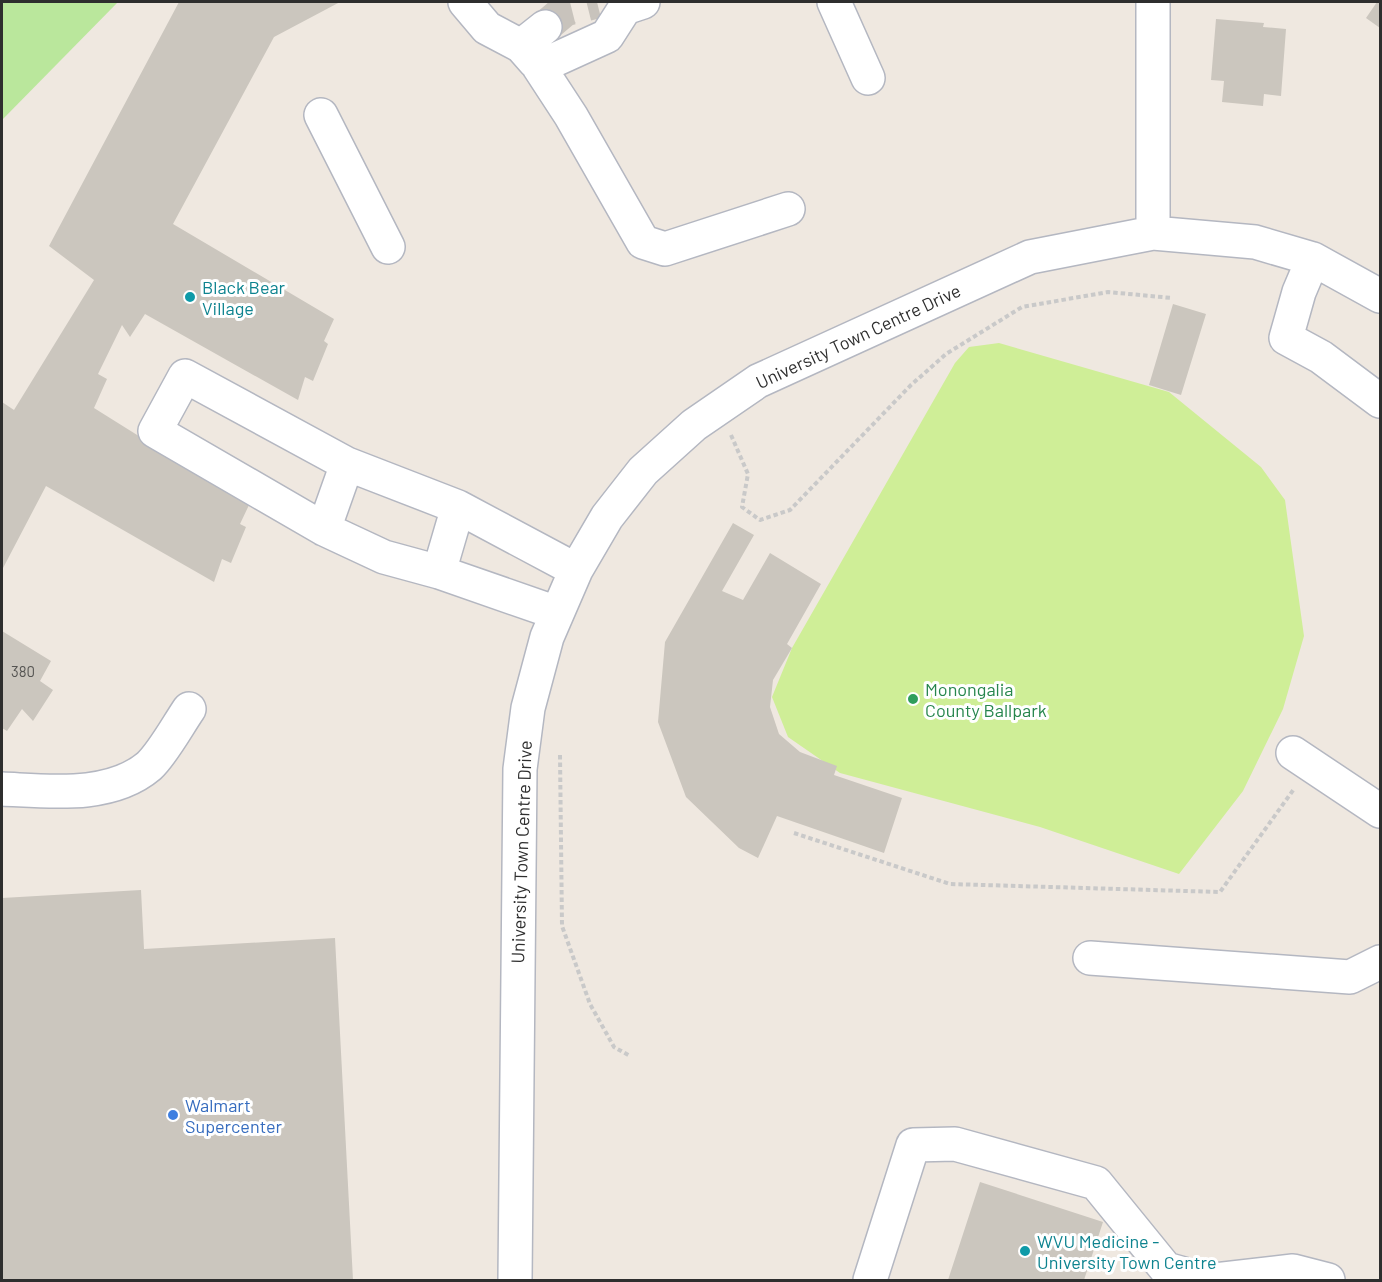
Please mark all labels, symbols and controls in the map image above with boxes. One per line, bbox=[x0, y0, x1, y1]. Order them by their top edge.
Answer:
place label: Black Bear Village bbox=[202, 276, 286, 319]
street label: University Town Centre Drive bbox=[752, 279, 964, 393]
marker: Black Bear Village bbox=[183, 290, 197, 304]
house number: 380 bbox=[11, 662, 35, 680]
place label: Monongalia County Ballpark bbox=[925, 678, 1047, 721]
marker: Monongalia County Ballpark bbox=[906, 692, 920, 706]
street label: University Town Centre Drive bbox=[506, 740, 536, 964]
place label: Walmart Supercenter bbox=[185, 1094, 283, 1137]
marker: Walmart Supercenter bbox=[166, 1108, 180, 1122]
place label: WVU Medicine - University Town Centre bbox=[1037, 1230, 1217, 1273]
marker: WVU Medicine - University Town Centre bbox=[1018, 1244, 1032, 1258]

